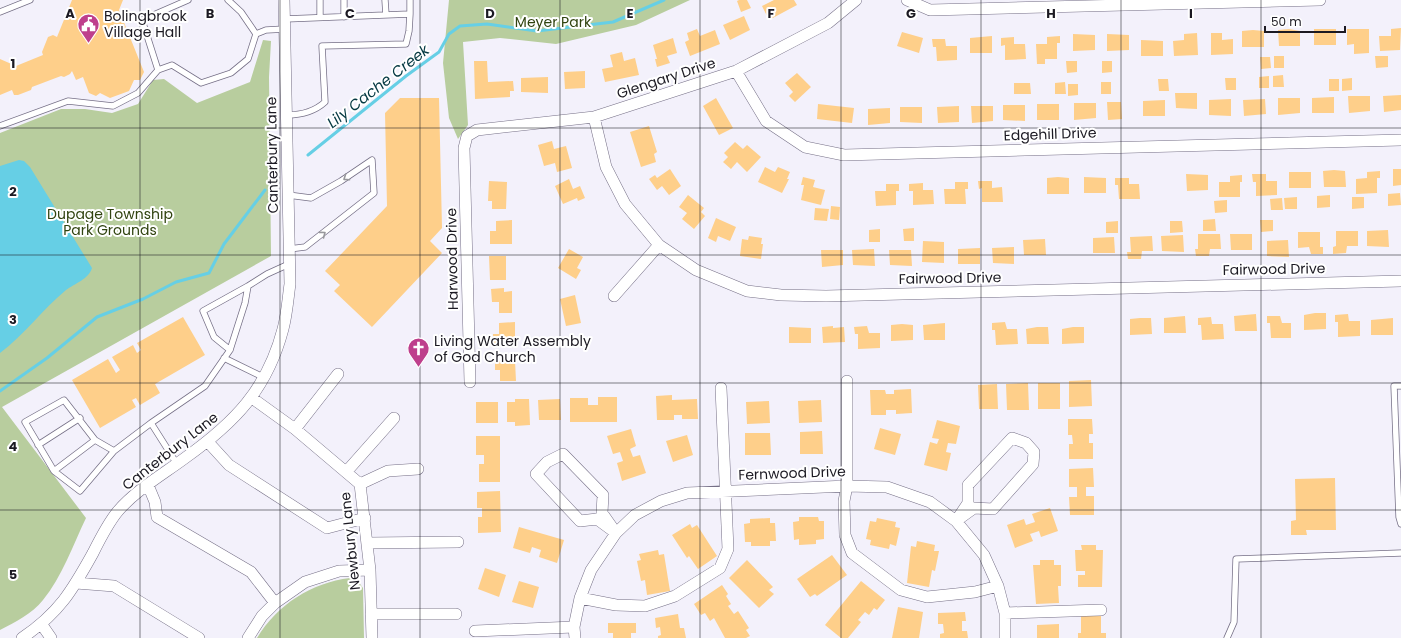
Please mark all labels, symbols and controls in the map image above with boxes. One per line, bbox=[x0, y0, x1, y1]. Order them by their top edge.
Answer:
text: A bbox=[65, 4, 75, 23]
text: B bbox=[206, 4, 215, 23]
text: C bbox=[345, 4, 355, 23]
text: D bbox=[485, 4, 495, 23]
text: E bbox=[626, 4, 634, 23]
text: F bbox=[767, 4, 775, 23]
text: G bbox=[906, 4, 916, 23]
text: H bbox=[1046, 4, 1056, 23]
text: I bbox=[1189, 4, 1193, 23]
place label: Bolingbrook Village Hall bbox=[104, 6, 187, 42]
scale bar bbox=[1265, 8, 1345, 34]
public building icon: Bolingbrook Village Hall bbox=[76, 11, 102, 44]
park label: Meyer Park bbox=[515, 12, 592, 32]
text: 50 m bbox=[1271, 13, 1302, 30]
water label: Lily Cache Creek bbox=[322, 39, 435, 133]
street label: Glengary Drive bbox=[614, 53, 718, 103]
text: 1 bbox=[11, 54, 15, 73]
street label: Canterbury Lane bbox=[261, 96, 283, 213]
street label: Edgehill Drive bbox=[1003, 122, 1097, 146]
one-way arrow bbox=[343, 173, 350, 180]
text: 2 bbox=[9, 182, 17, 201]
park label: Dupage Township Park Grounds bbox=[47, 204, 173, 240]
street label: Harwood Drive bbox=[441, 207, 463, 310]
one-way arrow bbox=[319, 231, 326, 239]
street label: Fairwood Drive bbox=[1222, 258, 1326, 280]
street label: Fairwood Drive bbox=[898, 267, 1002, 289]
text: 3 bbox=[9, 310, 17, 329]
place label: Living Water Assembly of God Church bbox=[434, 331, 591, 367]
church icon: Living Water Assembly of God Church bbox=[405, 336, 431, 369]
street label: Canterbury Lane bbox=[118, 407, 222, 495]
text: 4 bbox=[9, 437, 18, 456]
street label: Fernwood Drive bbox=[738, 461, 846, 485]
street label: Newbury Lane bbox=[335, 491, 365, 591]
text: 5 bbox=[9, 565, 17, 584]

